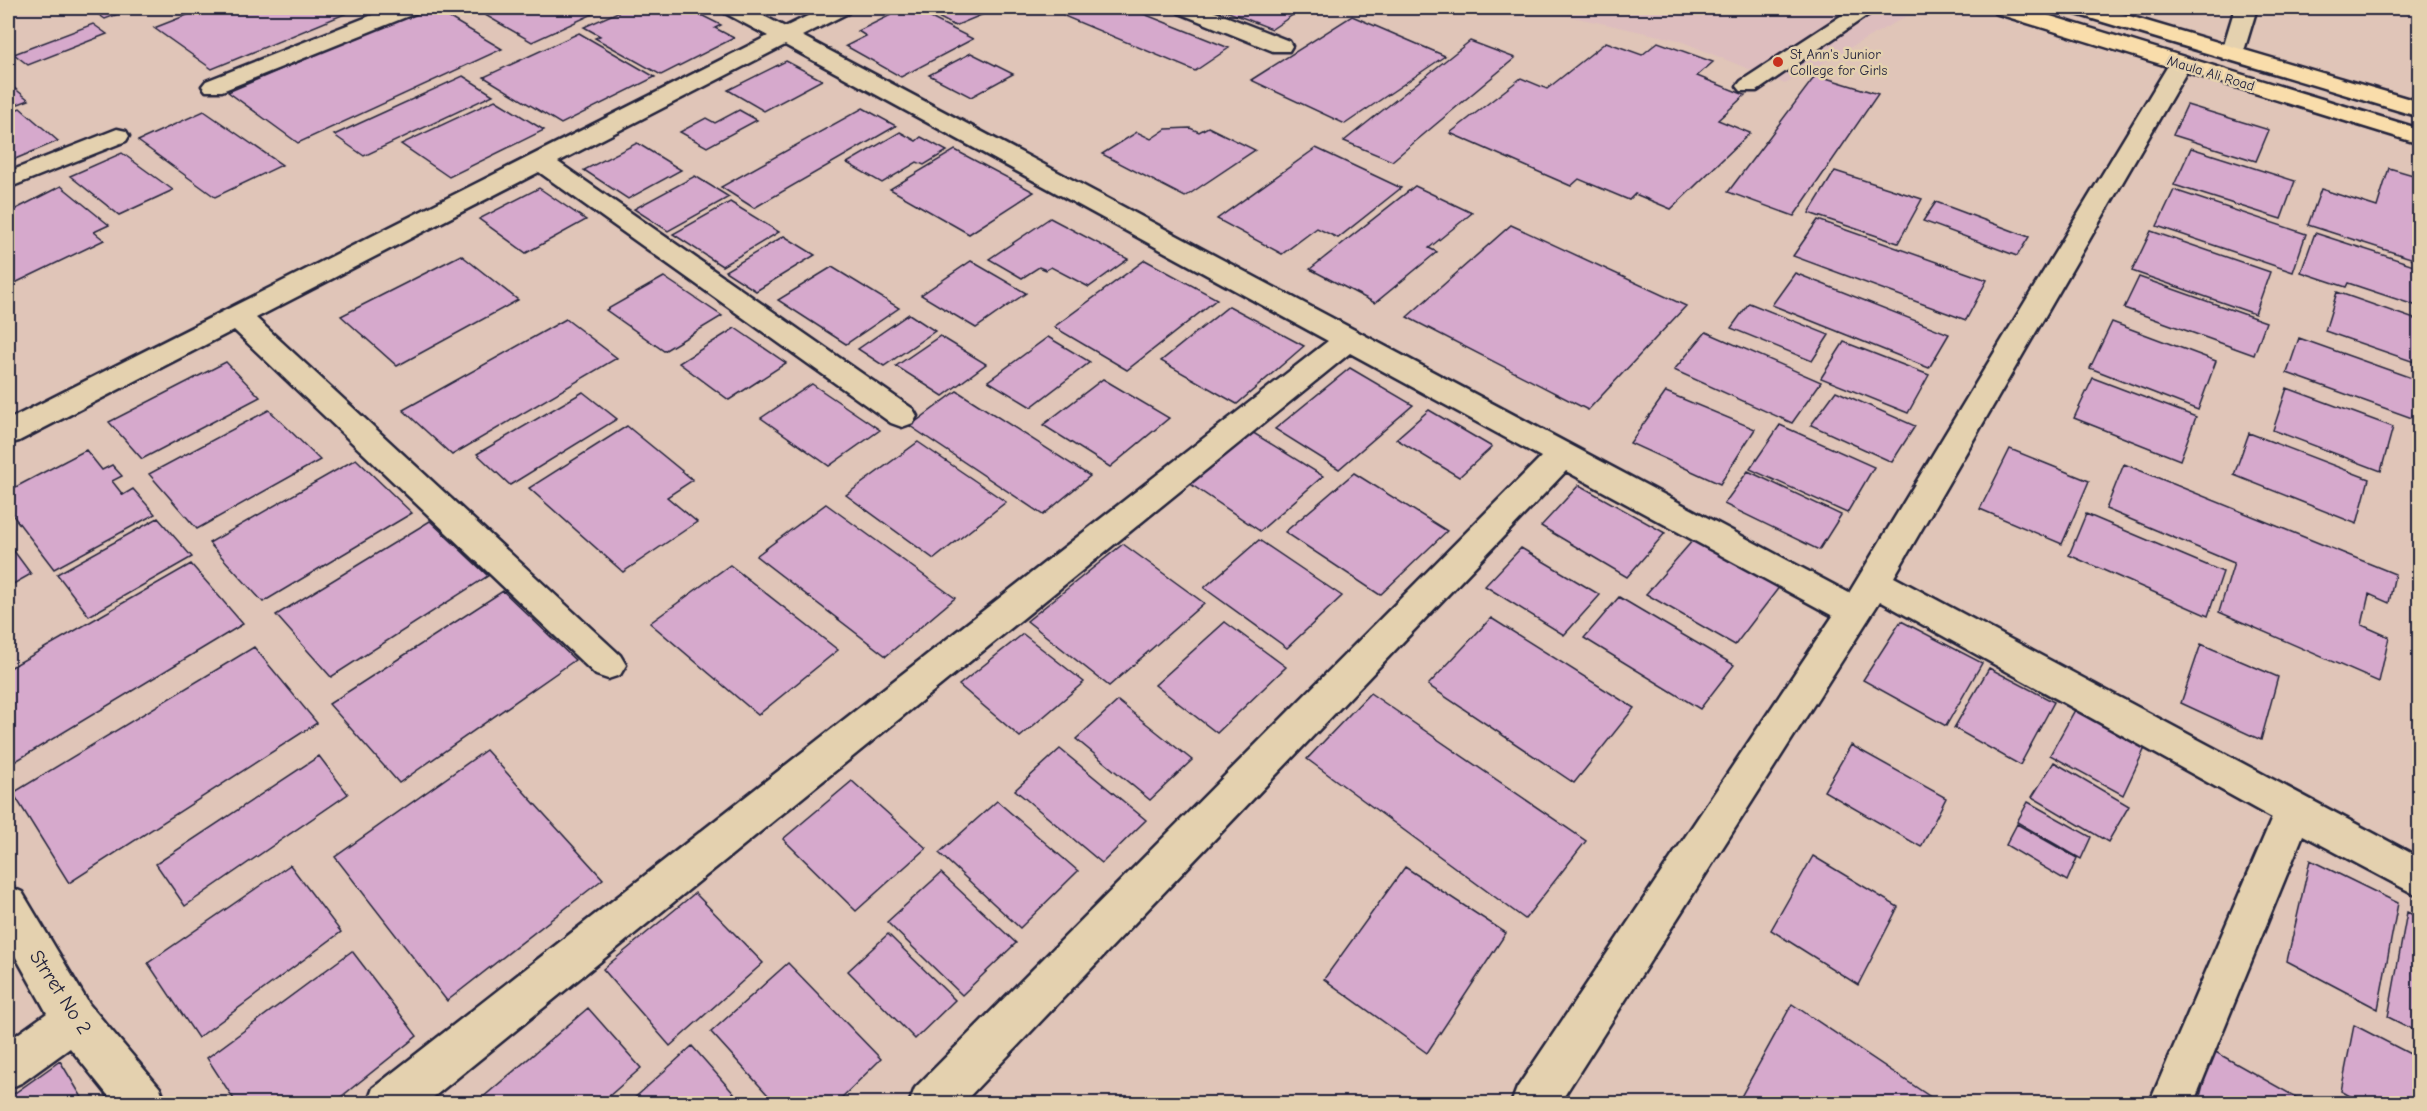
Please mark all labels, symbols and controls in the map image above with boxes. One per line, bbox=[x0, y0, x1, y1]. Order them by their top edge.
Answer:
place label: St Ann's Junior College for Girls bbox=[1790, 46, 1887, 79]
street label: Maula Ali Road bbox=[2165, 52, 2257, 95]
marker: St Ann's Junior College for Girls bbox=[1771, 55, 1785, 69]
street label: Strret No 2 bbox=[25, 946, 96, 1039]

